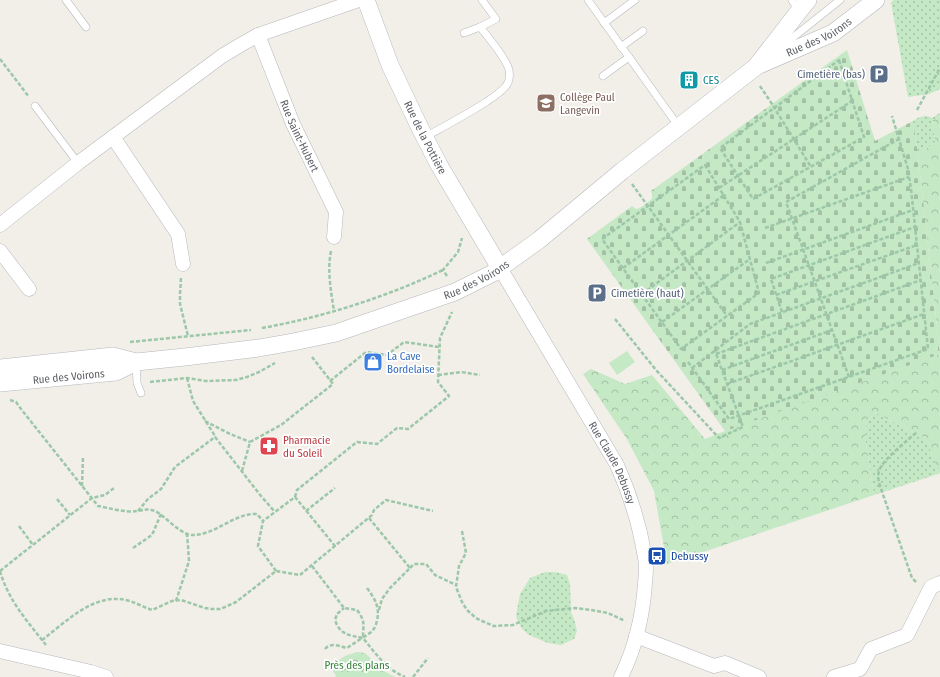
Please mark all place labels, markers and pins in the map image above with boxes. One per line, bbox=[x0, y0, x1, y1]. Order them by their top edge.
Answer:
parking icon: Cimetière (bas) bbox=[868, 63, 890, 85]
place label: Cimetière (bas) bbox=[797, 68, 865, 81]
building icon: CES bbox=[678, 69, 700, 91]
place label: CES bbox=[703, 74, 720, 87]
place label: Collège Paul Langevin bbox=[560, 91, 615, 117]
school or university icon: Collège Paul Langevin bbox=[535, 92, 557, 114]
parking icon: Cimetière (haut) bbox=[586, 282, 608, 304]
place label: Cimetière (haut) bbox=[611, 287, 684, 300]
place label: La Cave Bordelaise bbox=[387, 350, 435, 376]
shop icon: La Cave Bordelaise bbox=[362, 351, 384, 373]
place label: Pharmacie du Soleil bbox=[283, 434, 330, 460]
pharmacy icon: Pharmacie du Soleil bbox=[258, 435, 280, 457]
bus stop icon: Debussy bbox=[646, 545, 668, 567]
place label: Debussy bbox=[671, 550, 709, 563]

